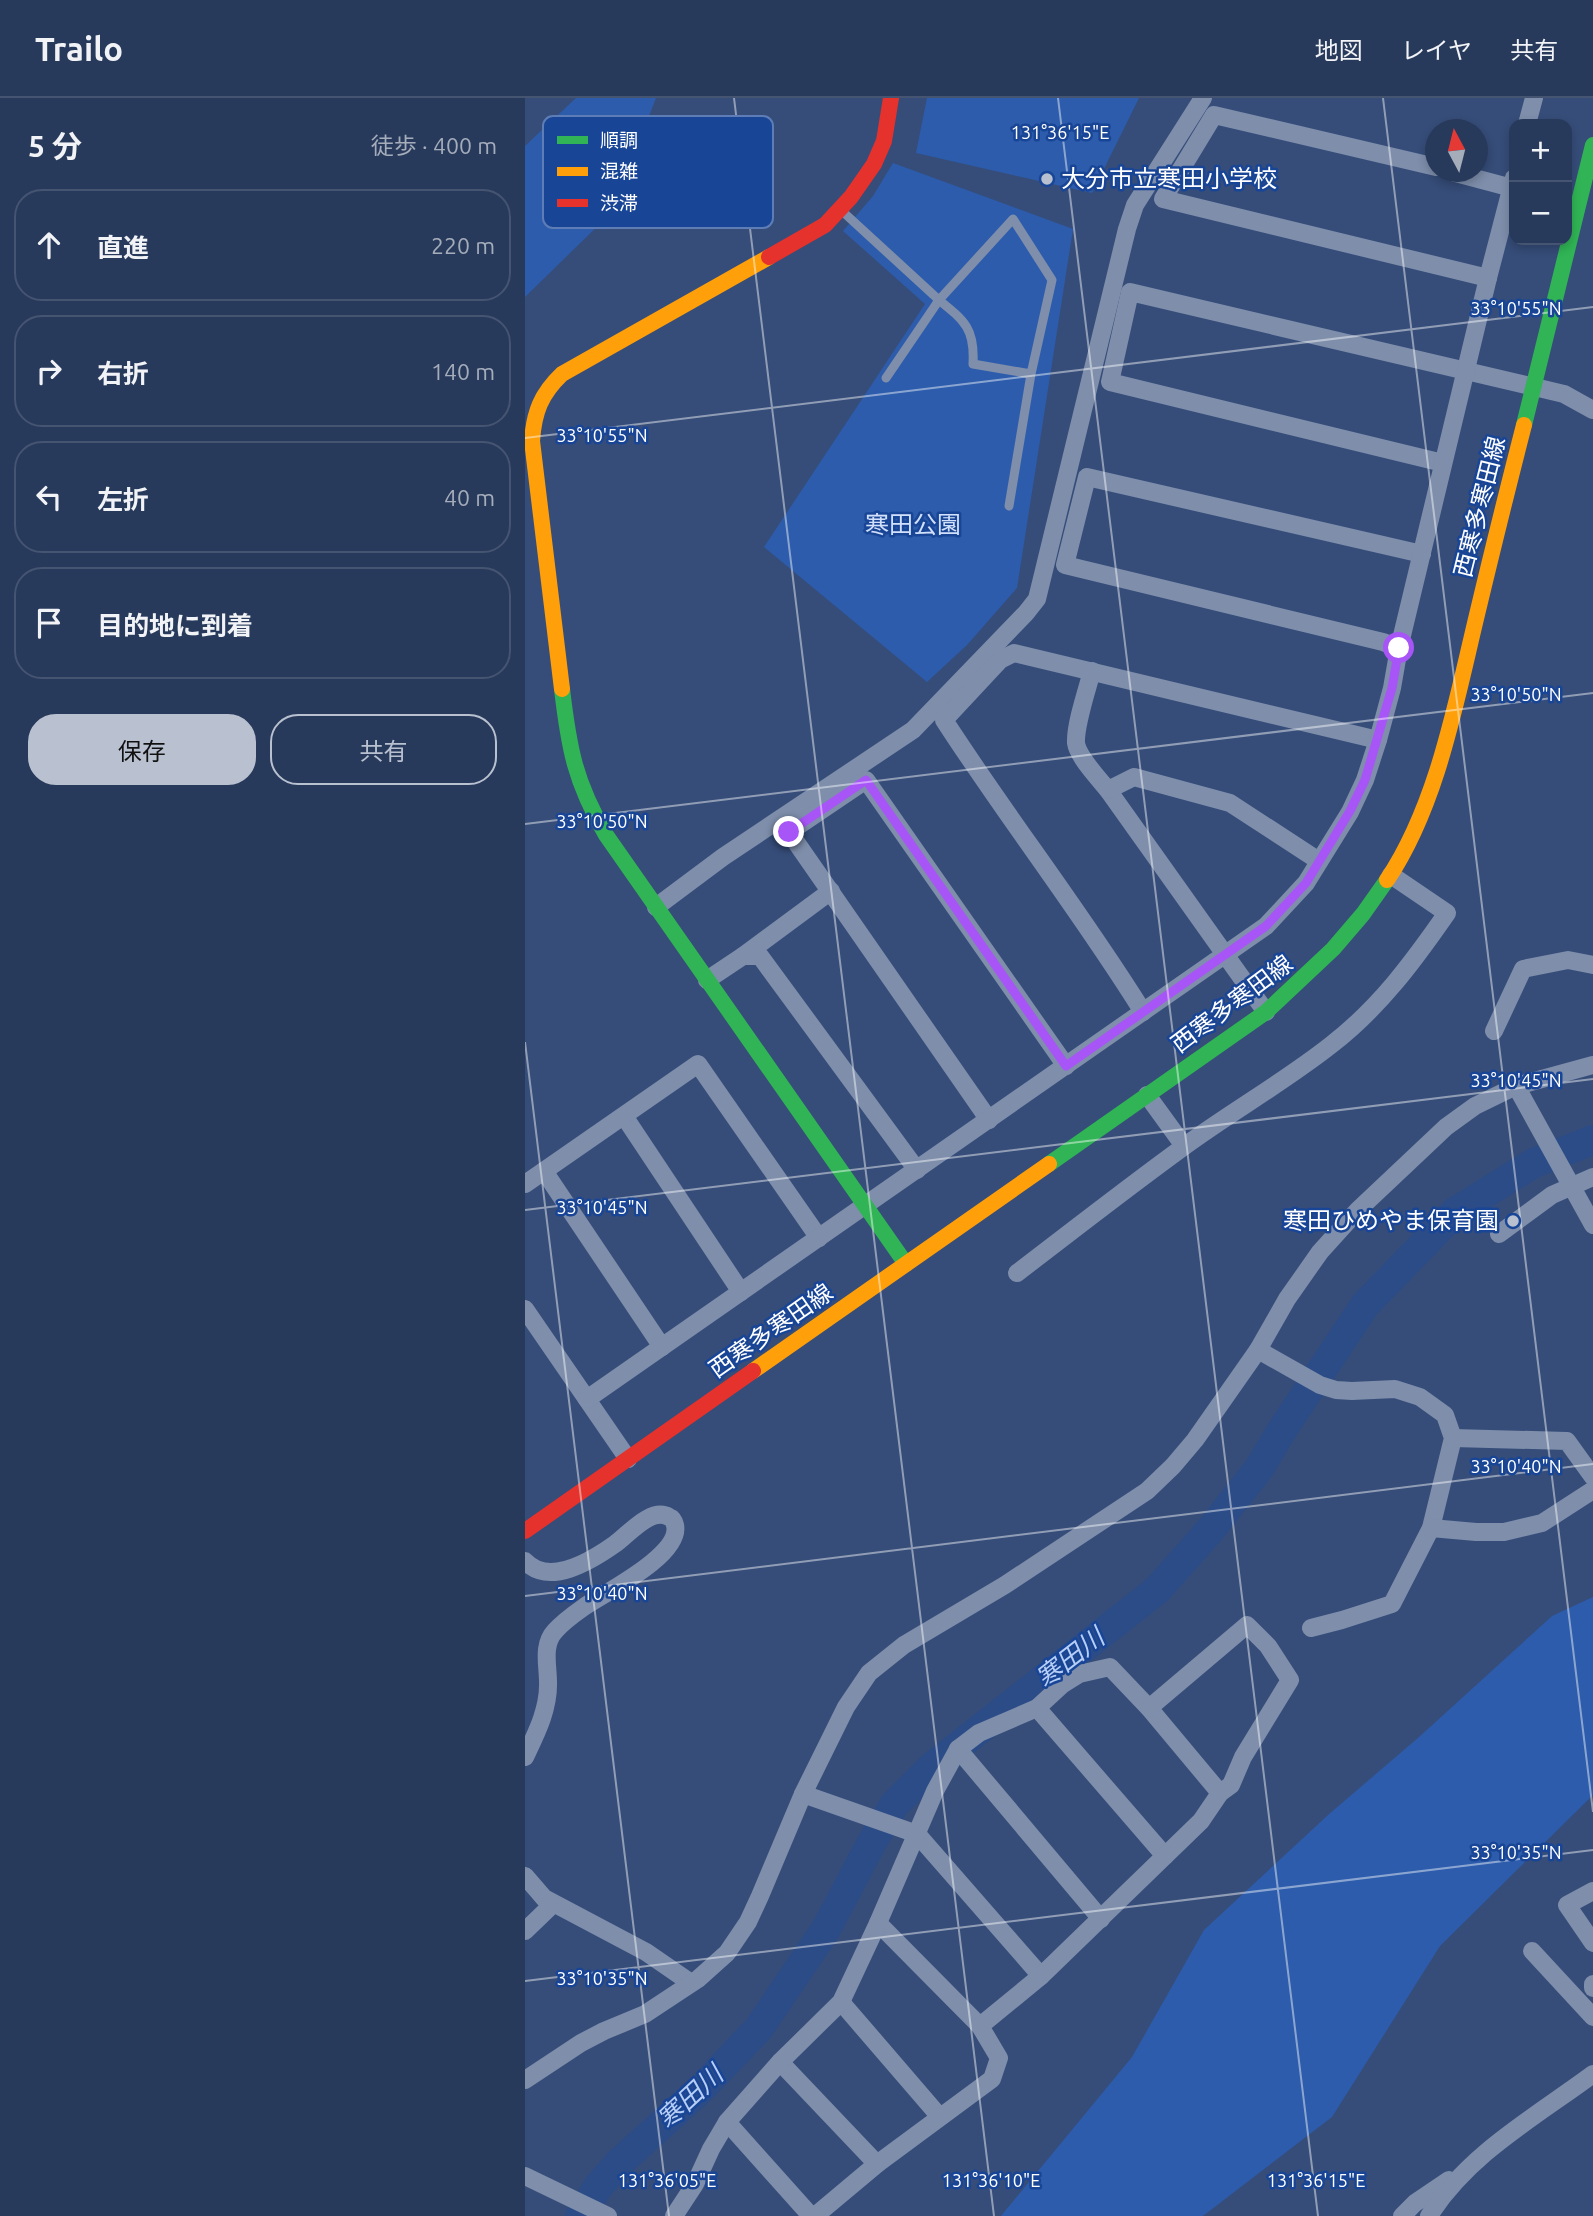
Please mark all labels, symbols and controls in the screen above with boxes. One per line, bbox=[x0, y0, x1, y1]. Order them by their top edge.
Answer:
text: Trailo bbox=[35, 30, 123, 67]
text: 地図 bbox=[1315, 37, 1363, 64]
text: レイヤ bbox=[1401, 37, 1472, 64]
text: 共有 bbox=[1510, 37, 1558, 64]
legend bbox=[543, 116, 773, 228]
north arrow bbox=[1425, 119, 1488, 182]
map controls bbox=[1509, 119, 1572, 245]
button: + bbox=[1509, 119, 1572, 182]
text: 131°36'15"E bbox=[1011, 122, 1109, 142]
text: 5 分 bbox=[28, 129, 82, 163]
text: 順調 bbox=[600, 129, 638, 151]
text: 徒歩 · 400 m bbox=[371, 133, 497, 158]
text: 混雑 bbox=[600, 160, 638, 182]
place label: 大分市立寒田小学校 bbox=[1061, 165, 1277, 192]
marker: 大分市立寒田小学校 bbox=[1039, 171, 1055, 187]
button: − bbox=[1509, 182, 1572, 245]
text: 渋滞 bbox=[600, 192, 638, 214]
icon: ahead bbox=[30, 226, 68, 264]
text: 直進 bbox=[97, 233, 149, 262]
text: 220 m bbox=[431, 233, 495, 258]
text: 33°10'55"N bbox=[1470, 298, 1562, 318]
icon: right bbox=[30, 352, 68, 390]
text: 右折 bbox=[97, 359, 149, 388]
text: 140 m bbox=[431, 359, 495, 384]
text: 33°10'55"N bbox=[556, 425, 648, 445]
street label: 西寒多寒田線 bbox=[1449, 434, 1510, 580]
icon: left bbox=[30, 478, 68, 516]
text: 左折 bbox=[97, 485, 149, 514]
text: 40 m bbox=[444, 485, 495, 510]
park label: 寒田公園 bbox=[865, 511, 961, 538]
icon: arrive bbox=[30, 604, 68, 642]
text: 目的地に到着 bbox=[97, 611, 253, 640]
route start bbox=[1383, 632, 1414, 663]
text: 33°10'50"N bbox=[1470, 684, 1562, 704]
button: 保存 bbox=[28, 714, 256, 785]
button: 共有 bbox=[270, 714, 497, 785]
text: 33°10'50"N bbox=[556, 811, 648, 831]
route end bbox=[773, 816, 804, 847]
street label: 西寒多寒田線 bbox=[1166, 949, 1297, 1058]
text: 33°10'45"N bbox=[1470, 1070, 1562, 1090]
text: 33°10'45"N bbox=[556, 1197, 648, 1217]
place label: 寒田ひめやま保育園 bbox=[1283, 1207, 1499, 1234]
marker: 寒田ひめやま保育園 bbox=[1505, 1213, 1521, 1229]
street label: 西寒多寒田線 bbox=[704, 1278, 837, 1383]
text: 33°10'40"N bbox=[1470, 1456, 1562, 1476]
text: 33°10'40"N bbox=[556, 1583, 648, 1603]
water label: 寒田川 bbox=[1030, 1620, 1112, 1693]
text: 33°10'35"N bbox=[1470, 1842, 1562, 1862]
text: 33°10'35"N bbox=[556, 1968, 648, 1988]
water label: 寒田川 bbox=[651, 2057, 730, 2134]
text: 131°36'05"E bbox=[618, 2170, 716, 2190]
text: 131°36'10"E bbox=[942, 2170, 1040, 2190]
text: 131°36'15"E bbox=[1267, 2170, 1365, 2190]

